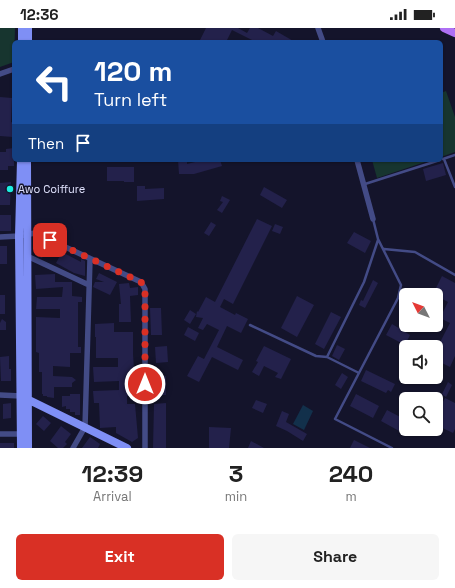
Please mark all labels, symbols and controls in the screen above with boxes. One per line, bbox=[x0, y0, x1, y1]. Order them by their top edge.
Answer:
text: 12:36 bbox=[20, 5, 59, 24]
text: 120 m bbox=[94, 53, 172, 89]
icon: left bbox=[28, 56, 80, 108]
text: Turn left bbox=[94, 88, 167, 111]
icon: arrive bbox=[72, 132, 94, 154]
text: Then bbox=[28, 134, 64, 153]
place label: Awo Coiffure bbox=[18, 182, 85, 196]
marker: Awo Coiffure bbox=[5, 184, 15, 194]
pin bbox=[33, 223, 67, 257]
icon: arrive bbox=[39, 229, 61, 251]
north arrow bbox=[399, 288, 443, 332]
map controls bbox=[399, 288, 443, 436]
button: sound bbox=[399, 340, 443, 384]
position arrow bbox=[124, 363, 166, 405]
button: search bbox=[399, 392, 443, 436]
text: 12:39 bbox=[82, 458, 143, 489]
text: 3 bbox=[229, 458, 243, 489]
text: 240 bbox=[329, 458, 373, 489]
text: Arrival bbox=[93, 488, 132, 505]
text: min bbox=[225, 488, 247, 505]
text: m bbox=[345, 488, 357, 505]
button: Exit bbox=[16, 534, 224, 580]
button: Share bbox=[232, 534, 439, 580]

